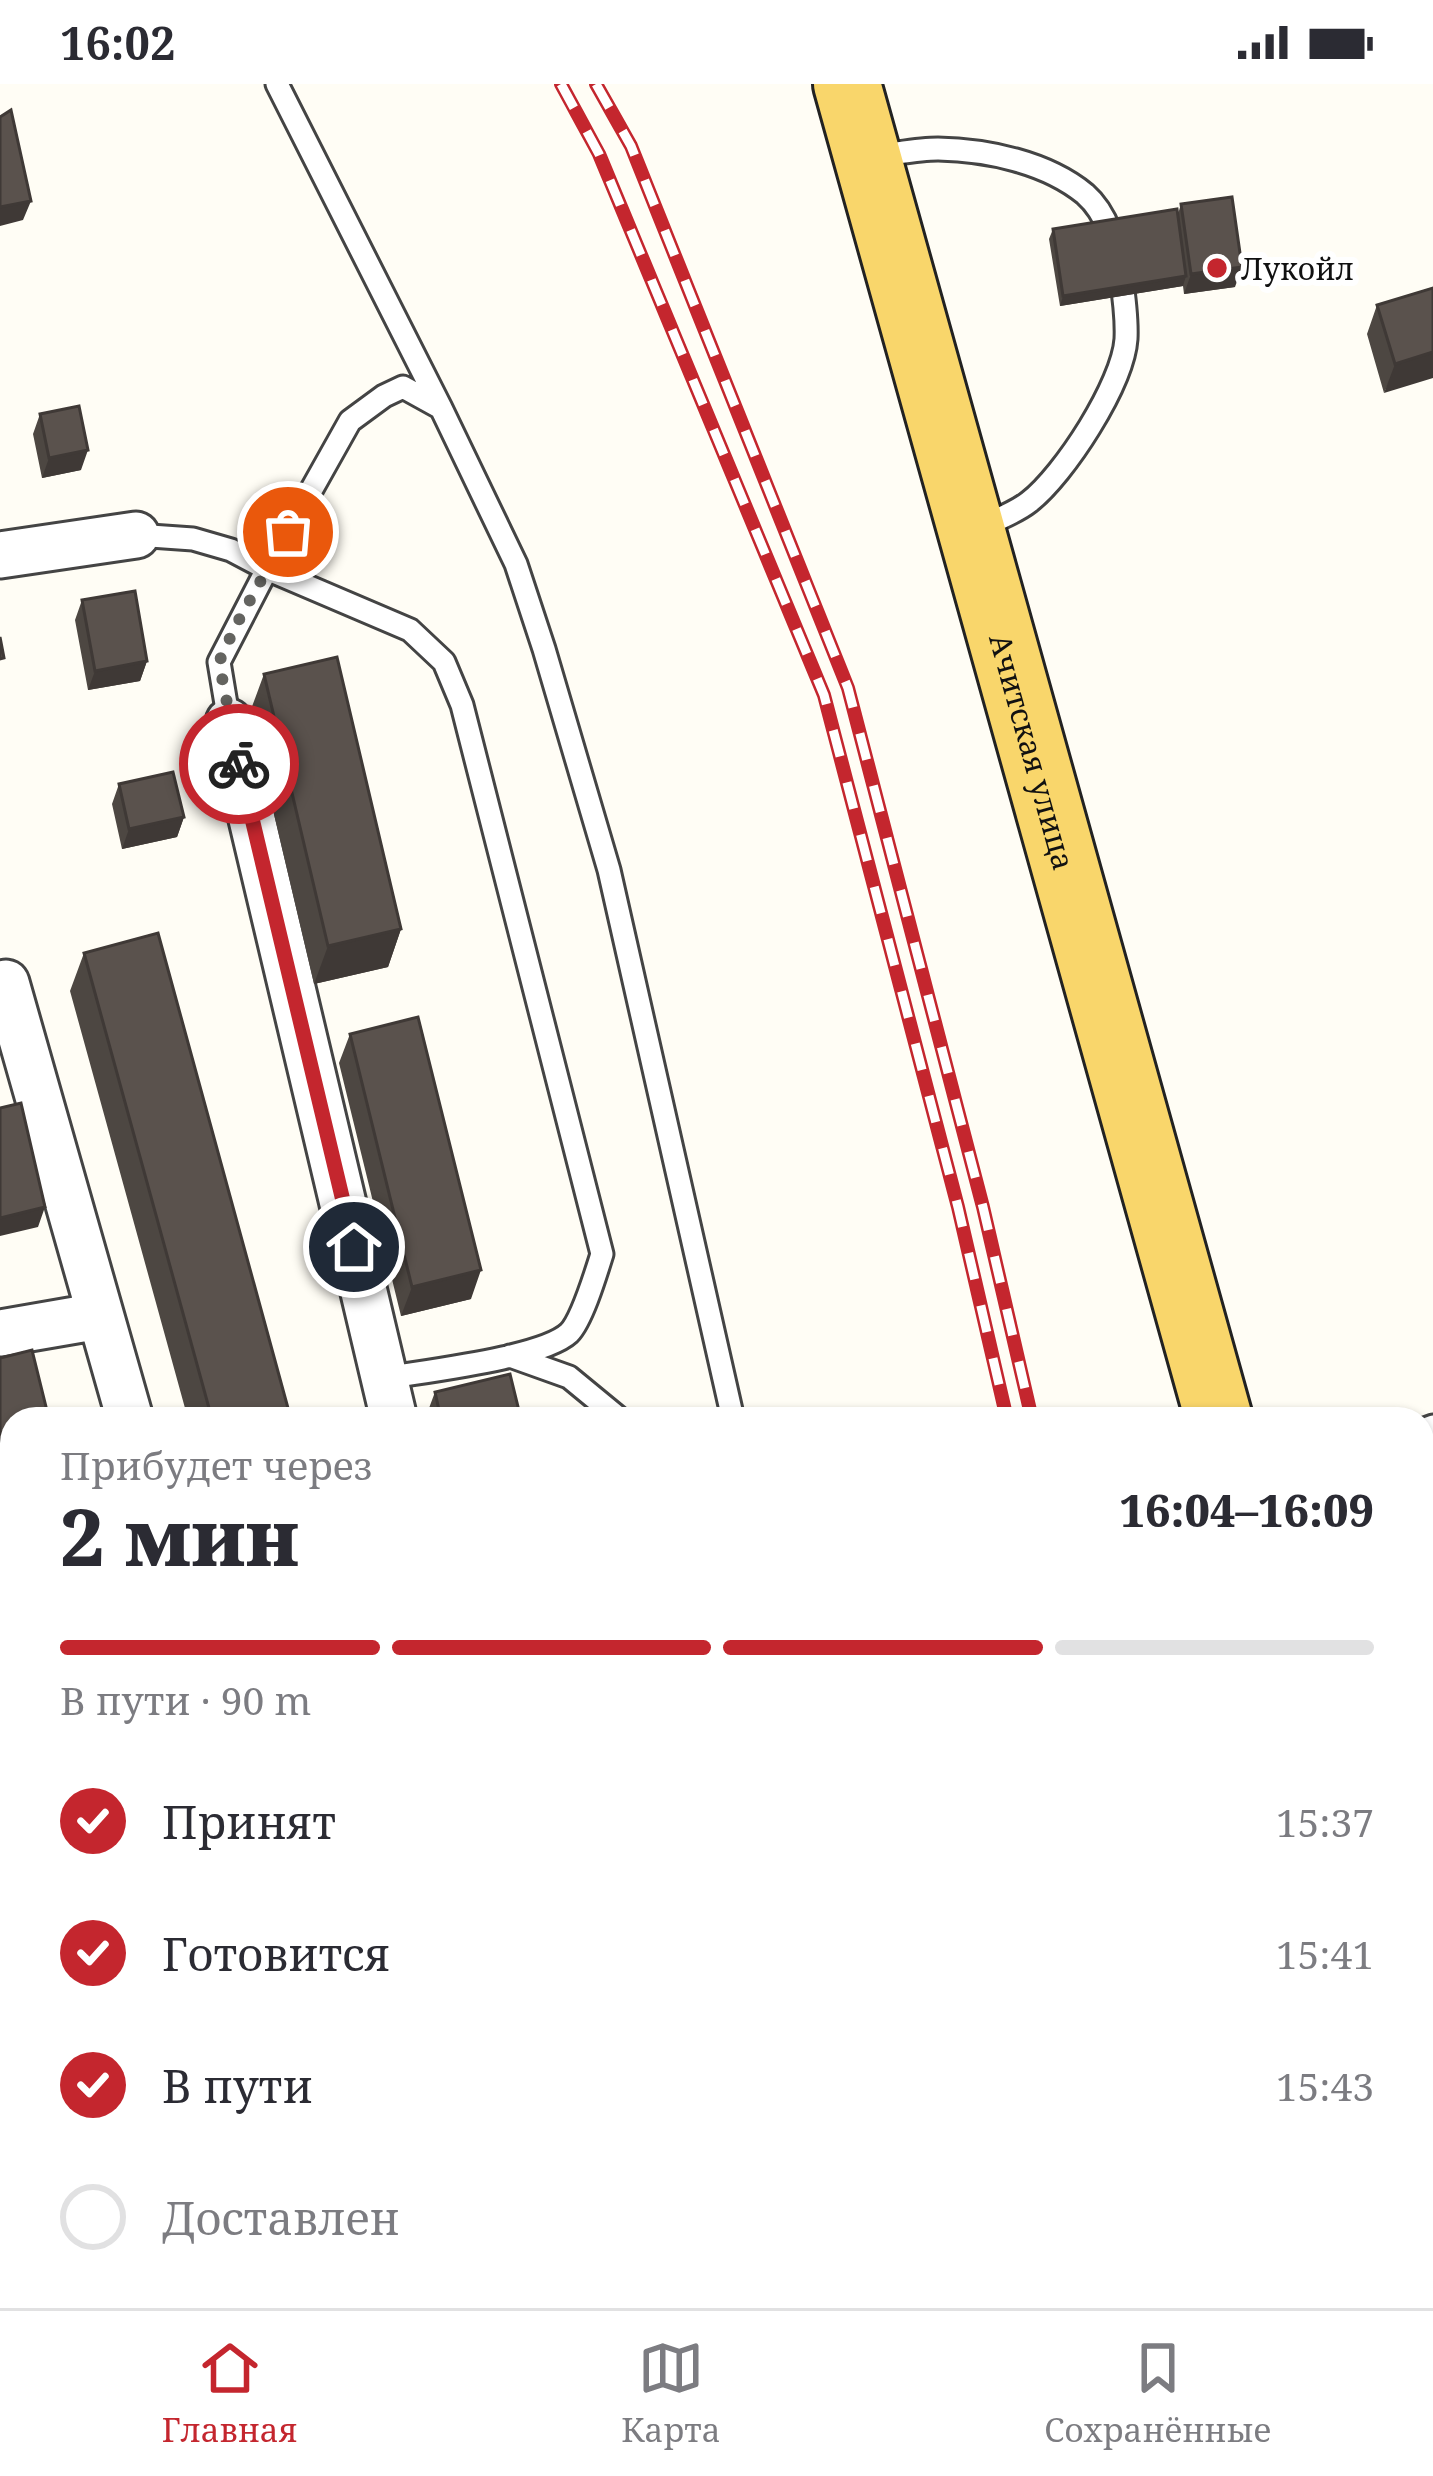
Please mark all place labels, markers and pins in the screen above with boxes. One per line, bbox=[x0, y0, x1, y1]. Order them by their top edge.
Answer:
place label: Лукойл bbox=[1241, 248, 1354, 289]
marker: Лукойл bbox=[1204, 255, 1230, 281]
pin bbox=[237, 481, 339, 583]
pin bbox=[303, 1196, 405, 1298]

